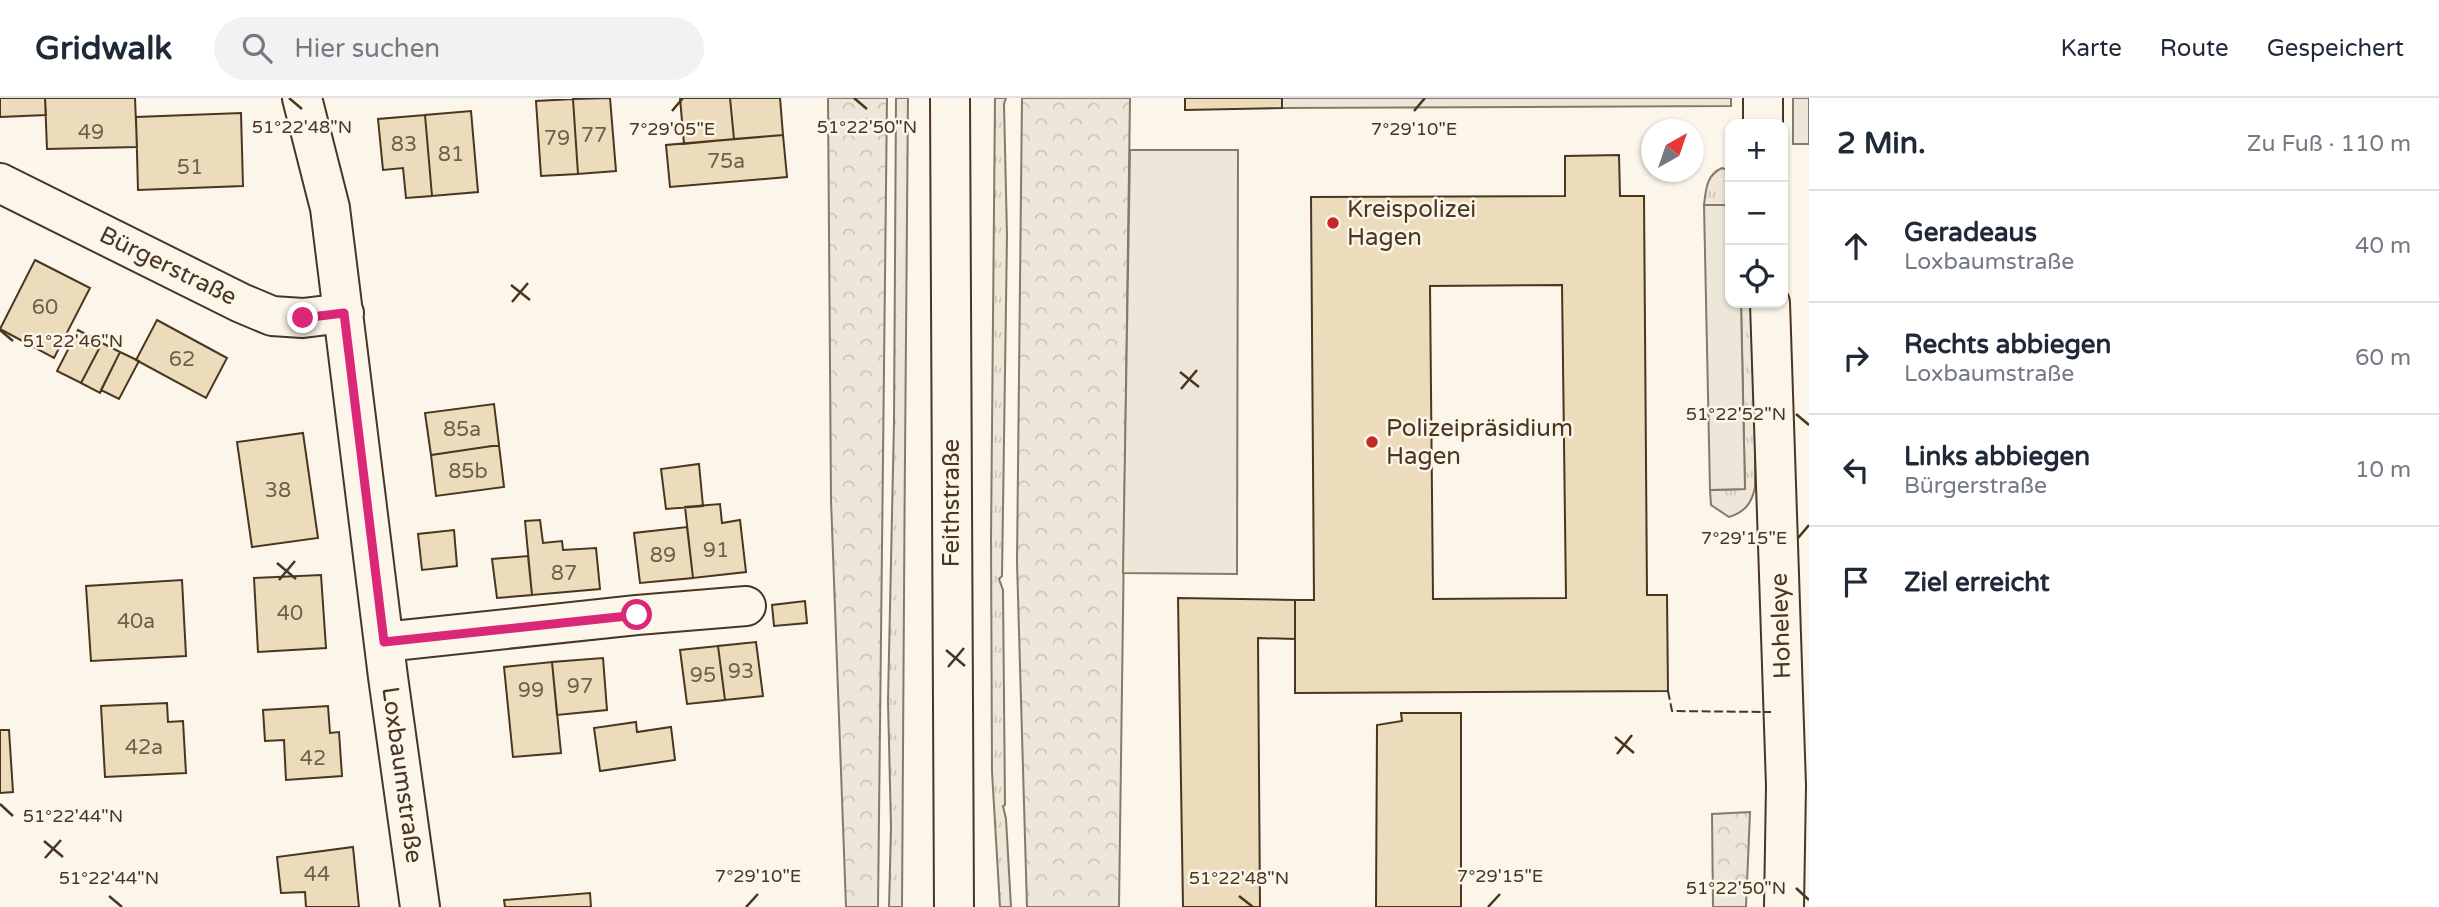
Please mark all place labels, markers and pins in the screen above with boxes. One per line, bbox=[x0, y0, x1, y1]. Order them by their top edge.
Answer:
place label: Kreispolizei Hagen bbox=[1347, 195, 1476, 252]
marker: Kreispolizei Hagen bbox=[1325, 215, 1341, 231]
place label: Polizeipräsidium Hagen bbox=[1386, 414, 1573, 471]
marker: Polizeipräsidium Hagen bbox=[1364, 434, 1380, 450]

